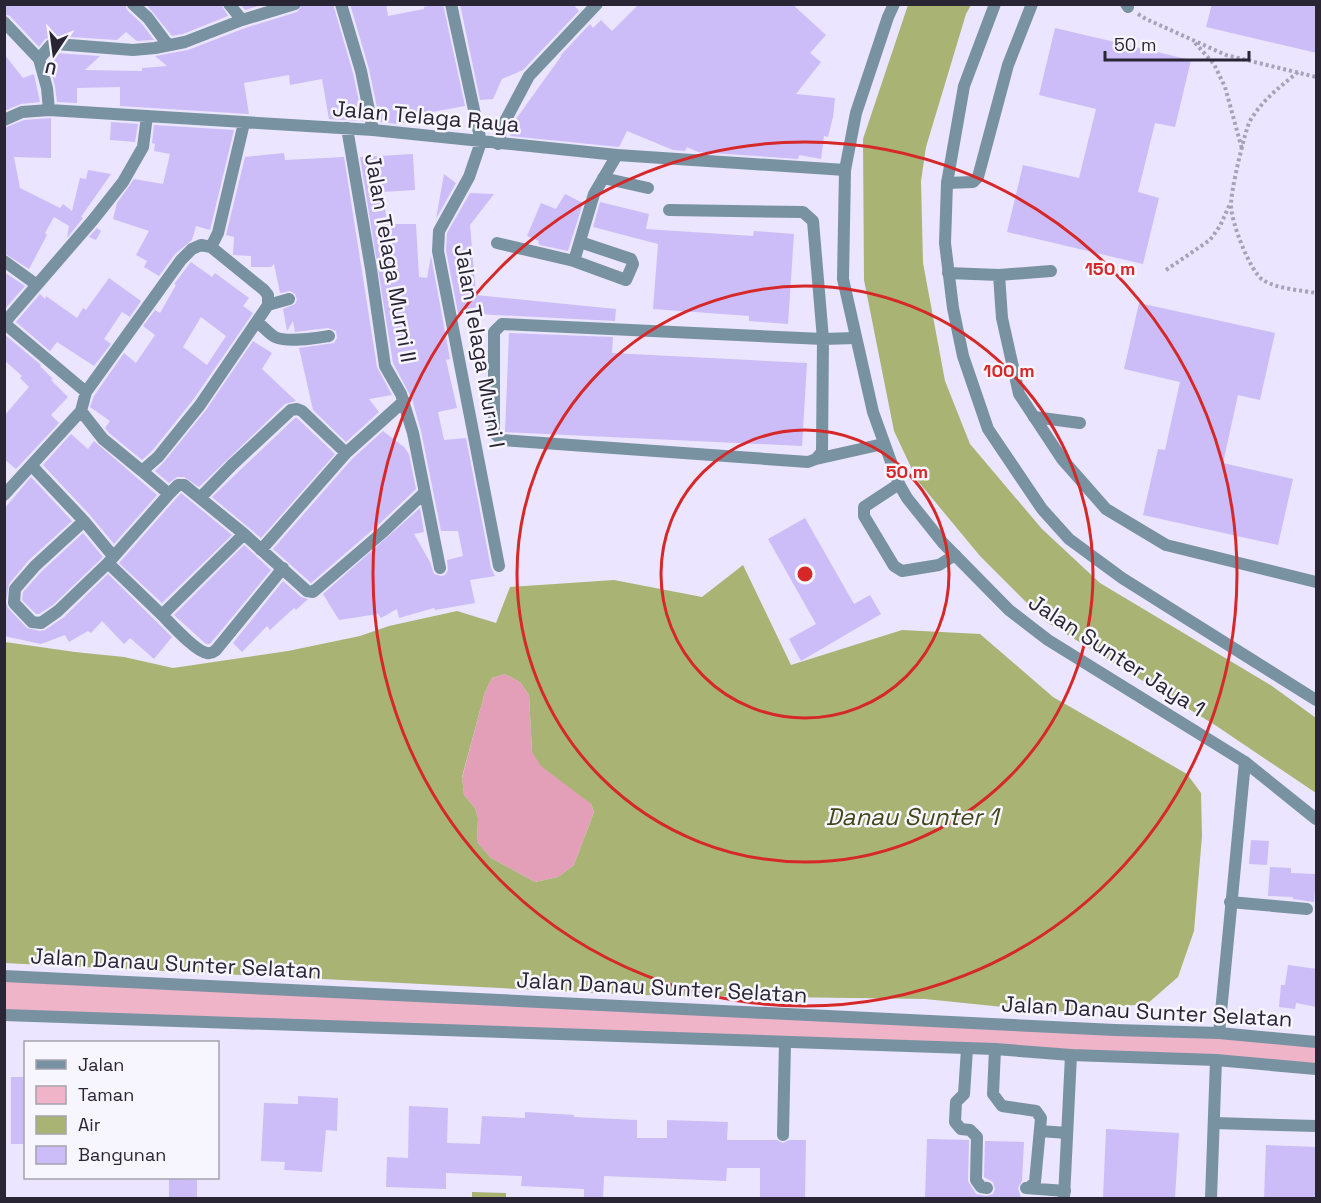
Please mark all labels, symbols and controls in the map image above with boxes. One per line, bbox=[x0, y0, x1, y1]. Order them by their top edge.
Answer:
north arrow bbox=[24, 24, 84, 84]
scale bar bbox=[1105, 24, 1249, 62]
text: 50 m bbox=[1114, 33, 1156, 56]
text: U bbox=[43, 57, 58, 80]
street label: Jalan Telaga Raya bbox=[331, 94, 521, 138]
street label: Jalan Telaga Murni II bbox=[359, 151, 423, 365]
street label: Jalan Telaga Murni I bbox=[448, 242, 512, 450]
text: 150 m bbox=[1085, 257, 1135, 280]
text: 100 m bbox=[983, 359, 1035, 382]
text: 50 m bbox=[886, 460, 928, 483]
centre of rings bbox=[795, 564, 815, 584]
street label: Jalan Sunter Jaya 1 bbox=[1023, 587, 1211, 723]
water label: Danau Sunter 1 bbox=[826, 801, 1001, 832]
street label: Jalan Danau Sunter Selatan bbox=[30, 941, 322, 985]
street label: Jalan Danau Sunter Selatan bbox=[516, 965, 808, 1009]
street label: Jalan Danau Sunter Selatan bbox=[1001, 989, 1293, 1033]
legend bbox=[24, 1041, 219, 1179]
text: Jalan bbox=[78, 1053, 124, 1076]
text: Taman bbox=[78, 1083, 134, 1106]
text: Air bbox=[78, 1113, 101, 1136]
text: Bangunan bbox=[78, 1143, 166, 1166]

